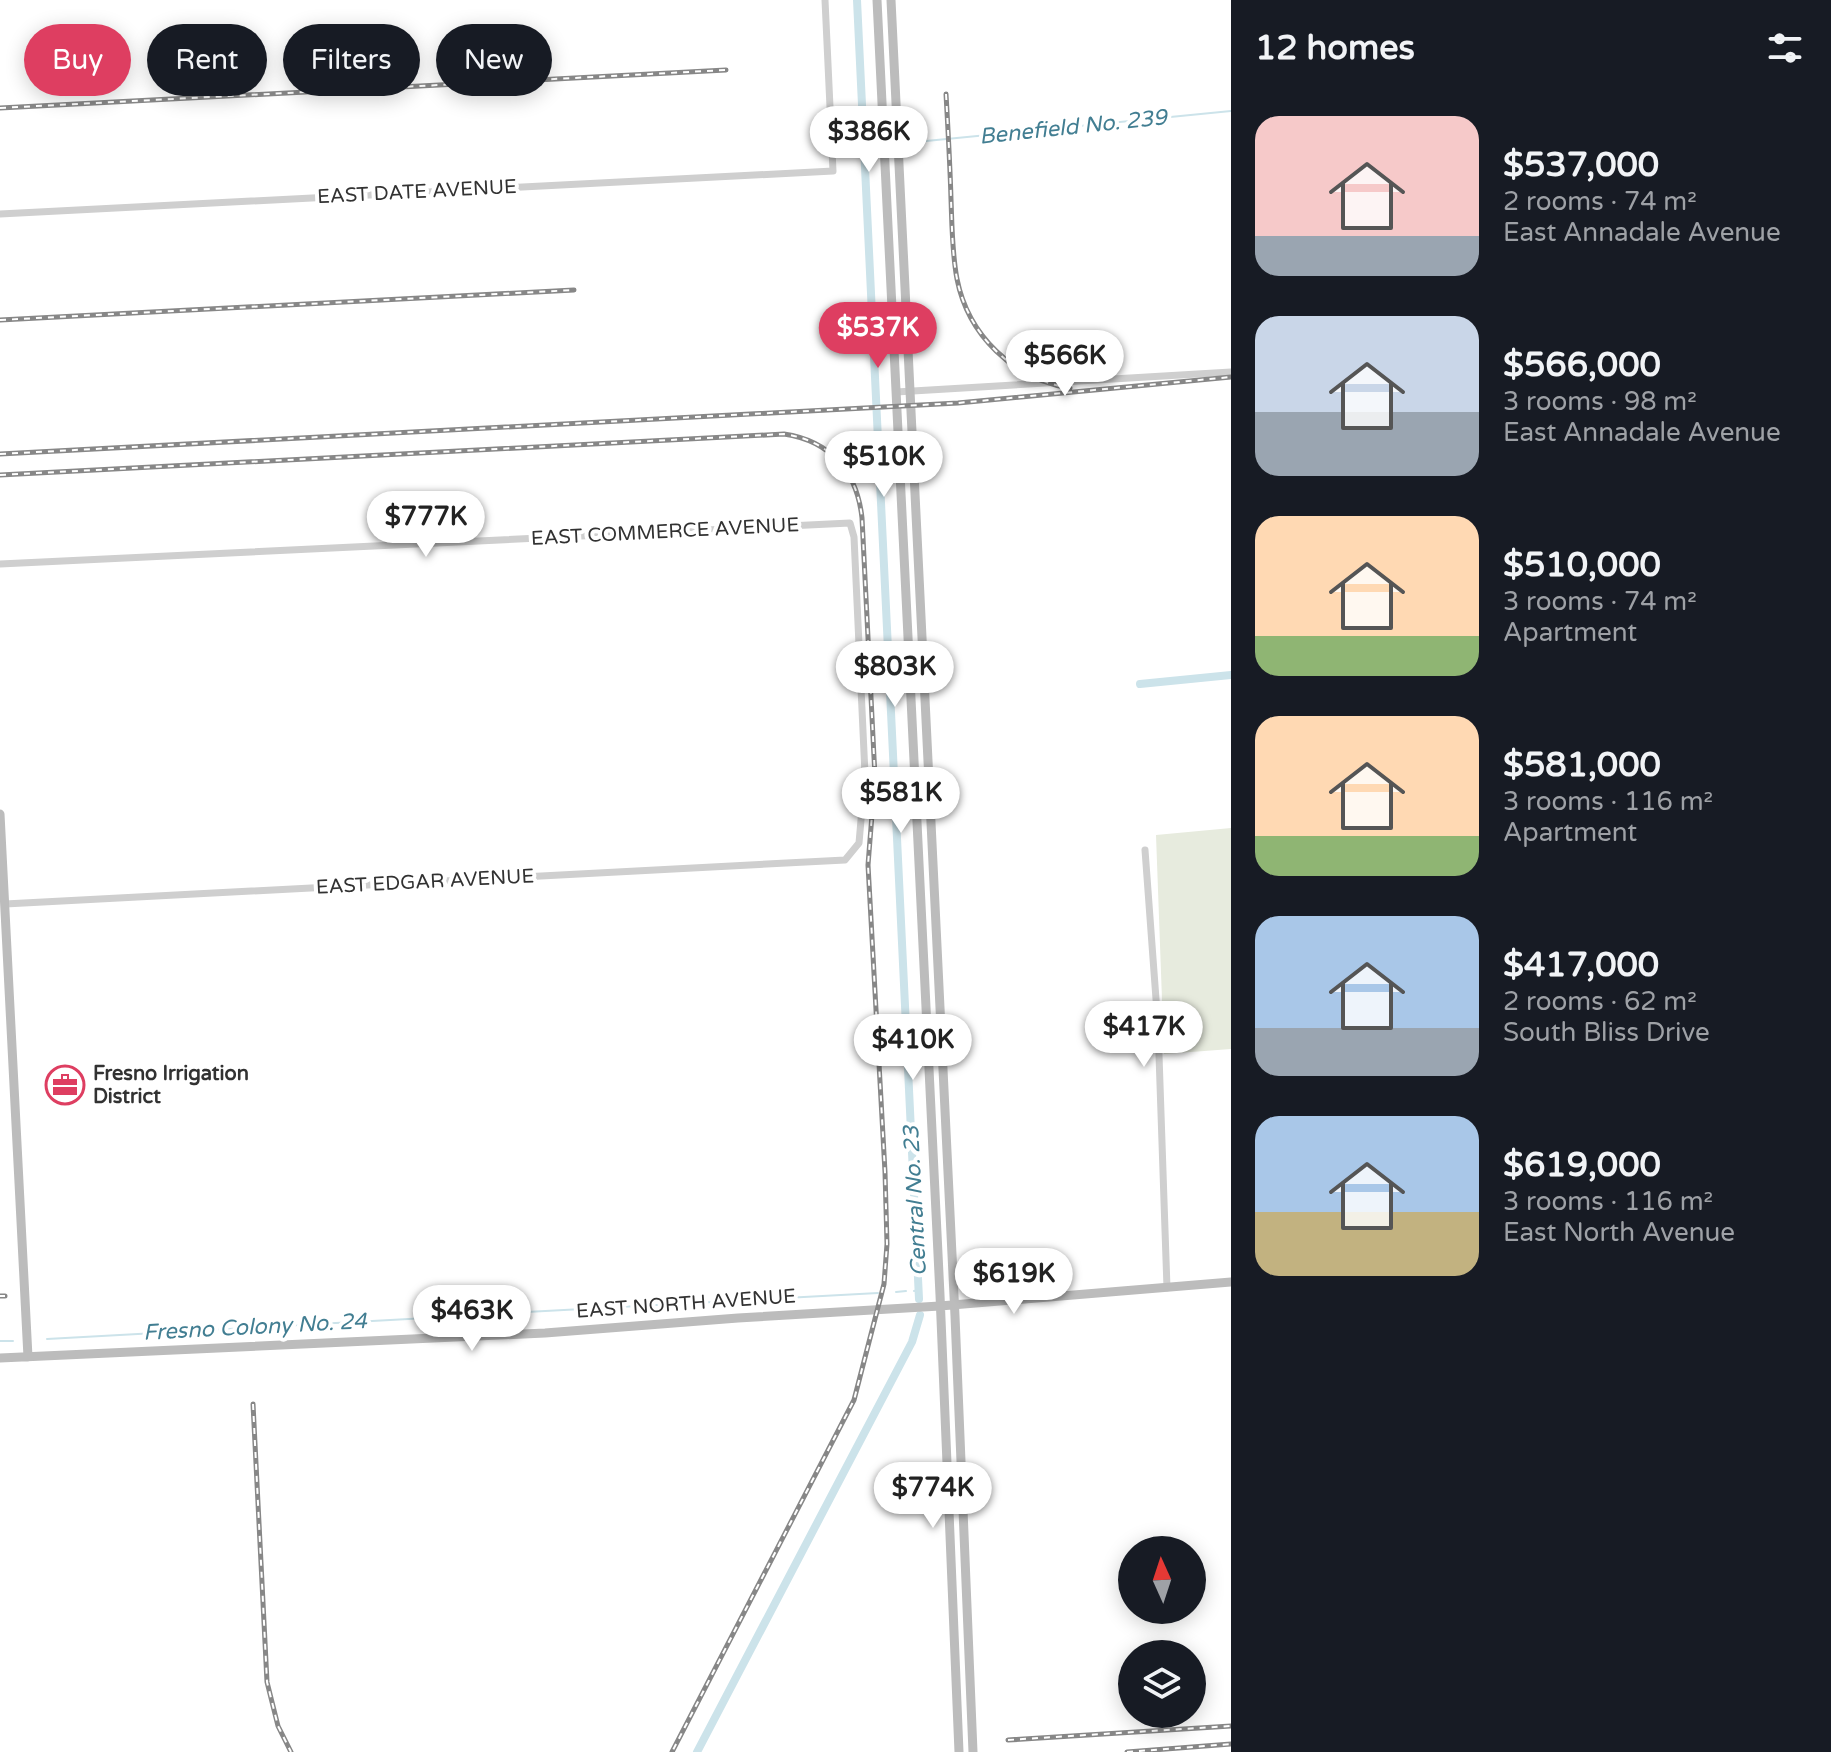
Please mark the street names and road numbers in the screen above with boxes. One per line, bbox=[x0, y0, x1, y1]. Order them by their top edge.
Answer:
street label: EAST DATE AVENUE bbox=[317, 175, 517, 209]
street label: EAST COMMERCE AVENUE bbox=[530, 513, 800, 551]
street label: EAST EDGAR AVENUE bbox=[315, 864, 535, 900]
street label: EAST NORTH AVENUE bbox=[575, 1284, 797, 1324]

